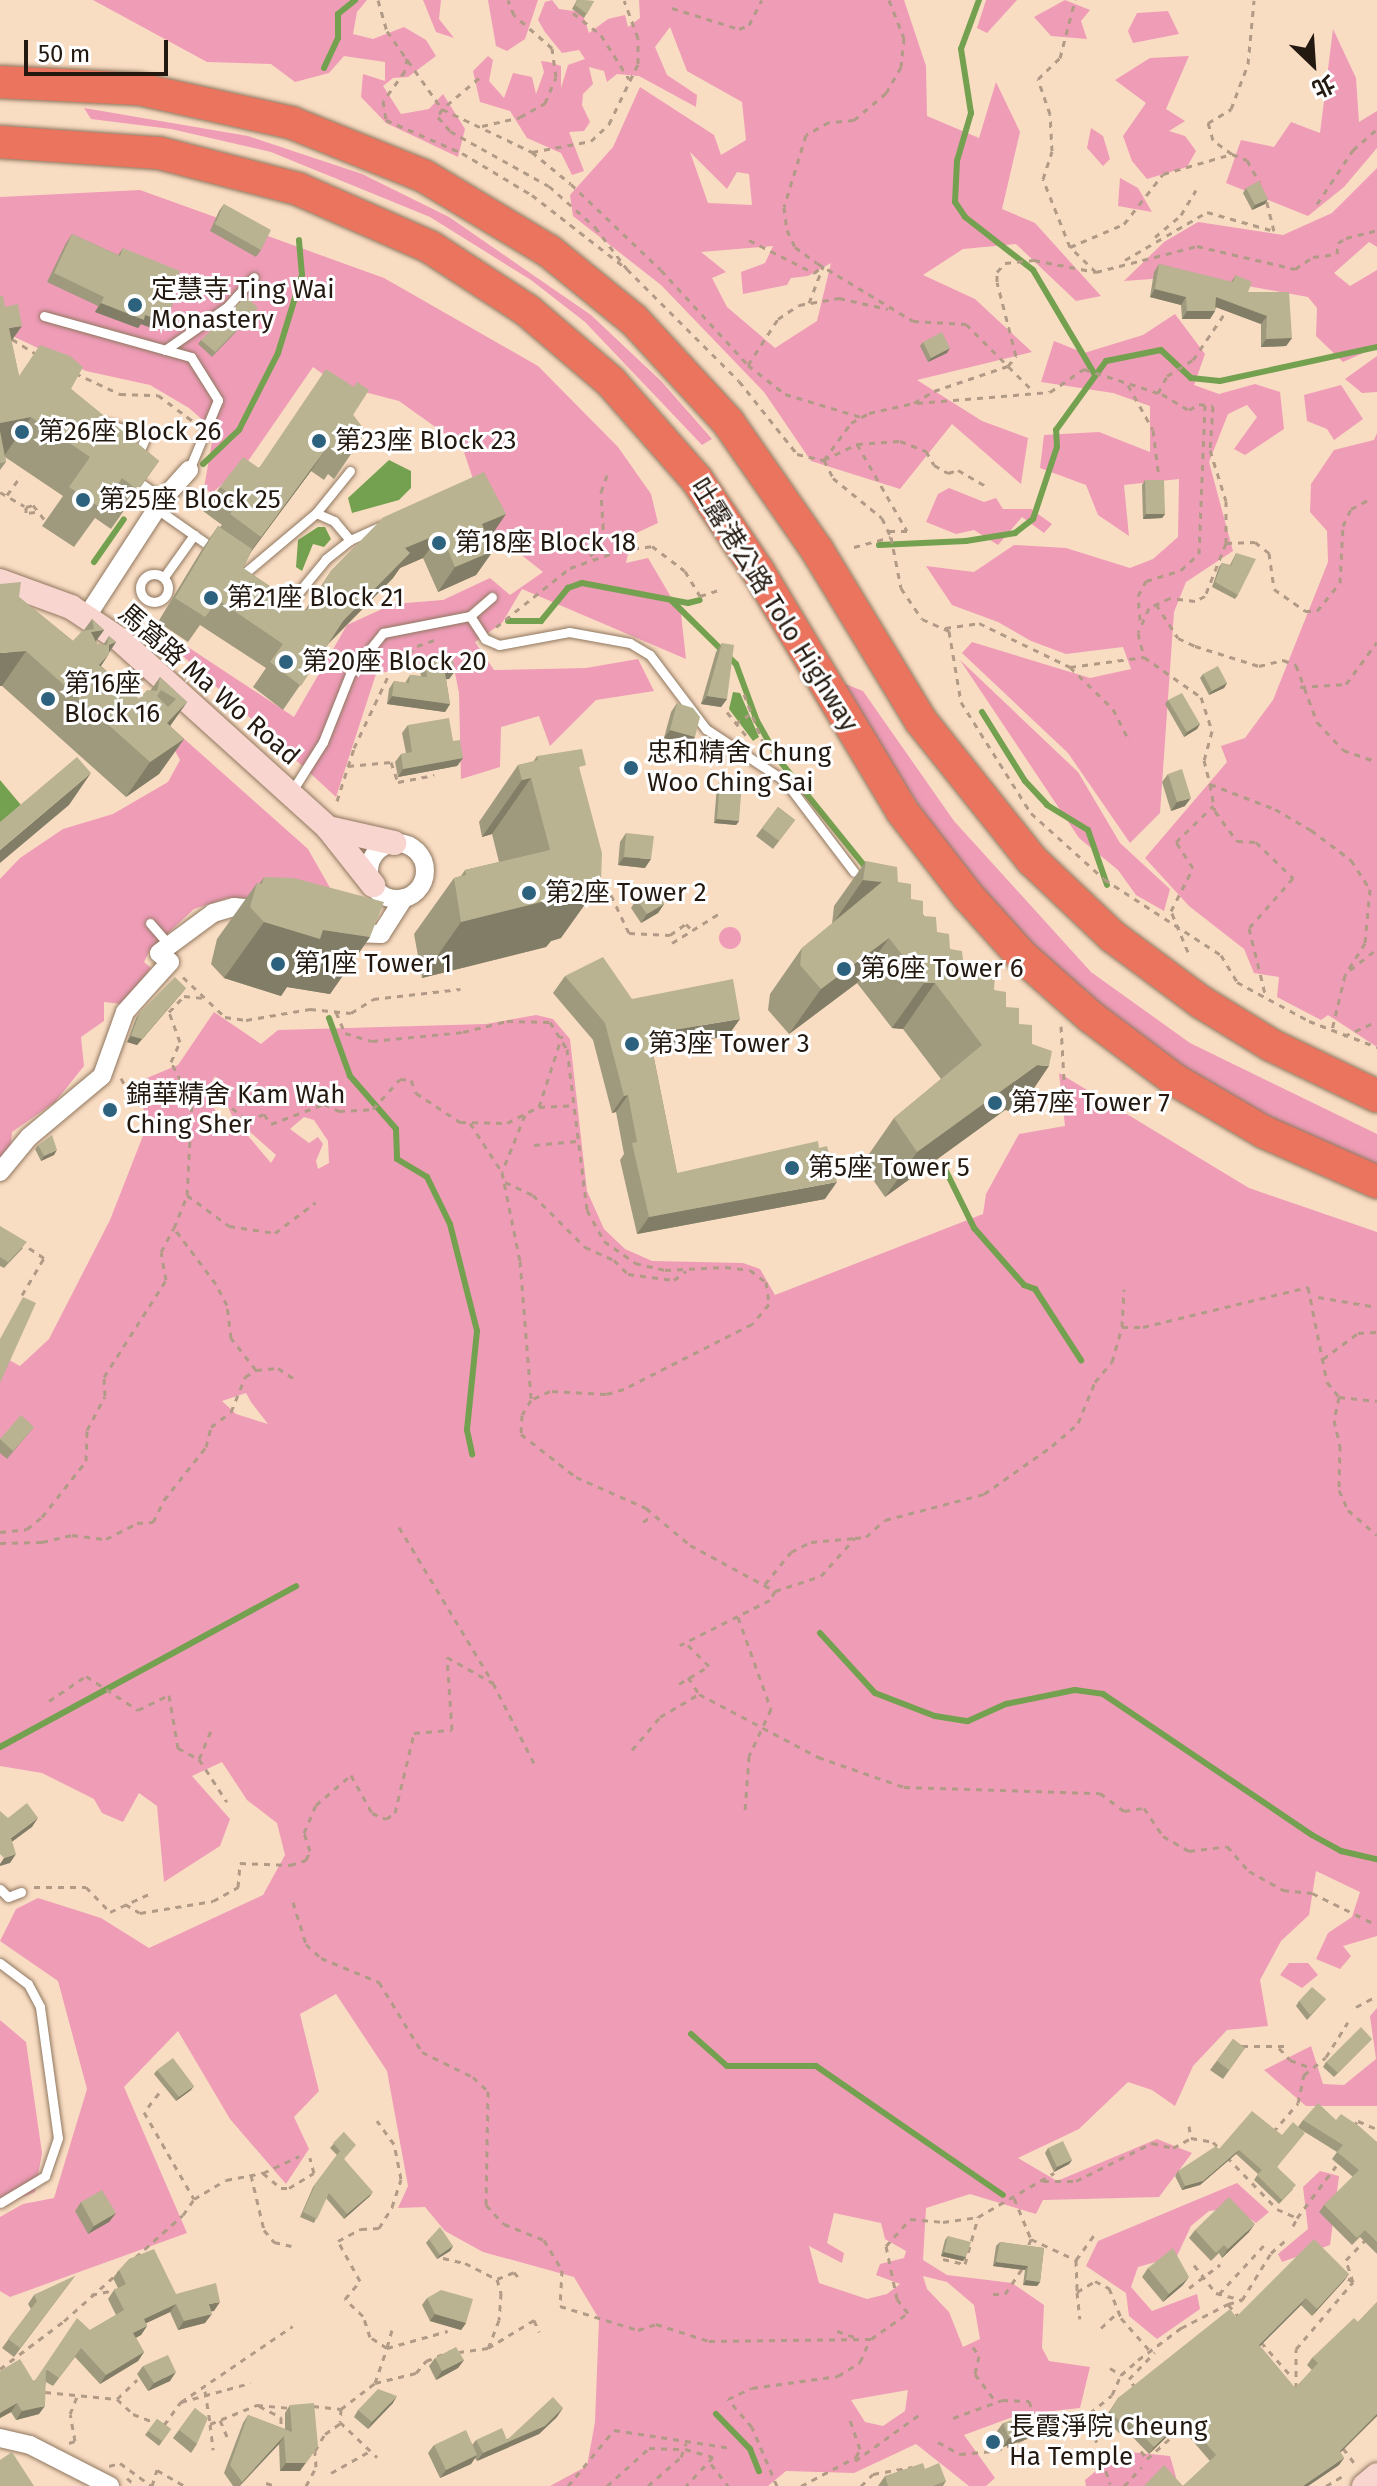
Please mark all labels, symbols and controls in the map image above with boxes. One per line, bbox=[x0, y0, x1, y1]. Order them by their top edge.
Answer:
scale bar bbox=[28, 24, 172, 74]
north arrow bbox=[1273, 24, 1353, 104]
text: 50 m bbox=[38, 40, 90, 68]
text: 北 bbox=[1308, 69, 1339, 103]
place label: 定慧寺 Ting Wai Monastery bbox=[151, 274, 334, 336]
marker: 定慧寺 Ting Wai Monastery bbox=[126, 296, 144, 314]
place label: 第26座 Block 26 bbox=[38, 416, 221, 448]
marker: 第26座 Block 26 bbox=[13, 423, 31, 441]
place label: 第23座 Block 23 bbox=[335, 425, 516, 457]
marker: 第23座 Block 23 bbox=[310, 432, 328, 450]
street label: 吐露港公路 Tolo Highway bbox=[683, 473, 865, 737]
place label: 第25座 Block 25 bbox=[99, 484, 281, 516]
marker: 第25座 Block 25 bbox=[74, 491, 92, 509]
place label: 第18座 Block 18 bbox=[455, 527, 636, 559]
marker: 第18座 Block 18 bbox=[430, 534, 448, 552]
place label: 第21座 Block 21 bbox=[227, 582, 404, 614]
marker: 第21座 Block 21 bbox=[202, 589, 220, 607]
street label: 馬窩路 Ma Wo Road bbox=[112, 598, 306, 772]
place label: 第20座 Block 20 bbox=[302, 646, 487, 678]
marker: 第20座 Block 20 bbox=[277, 653, 295, 671]
place label: 第16座 Block 16 bbox=[64, 668, 160, 730]
marker: 第16座 Block 16 bbox=[39, 690, 57, 708]
place label: 忠和精舍 Chung Woo Ching Sai bbox=[647, 737, 831, 798]
marker: 忠和精舍 Chung Woo Ching Sai bbox=[622, 759, 640, 777]
place label: 第2座 Tower 2 bbox=[545, 877, 707, 909]
marker: 第2座 Tower 2 bbox=[520, 884, 538, 902]
place label: 第1座 Tower 1 bbox=[294, 948, 452, 980]
place label: 第6座 Tower 6 bbox=[860, 953, 1024, 985]
marker: 第1座 Tower 1 bbox=[269, 955, 287, 973]
marker: 第6座 Tower 6 bbox=[835, 960, 853, 978]
place label: 第3座 Tower 3 bbox=[648, 1028, 810, 1060]
marker: 第3座 Tower 3 bbox=[623, 1035, 641, 1053]
place label: 錦華精舍 Kam Wah Ching Sher bbox=[126, 1079, 345, 1140]
place label: 第7座 Tower 7 bbox=[1011, 1087, 1170, 1119]
marker: 第7座 Tower 7 bbox=[986, 1094, 1004, 1112]
marker: 錦華精舍 Kam Wah Ching Sher bbox=[101, 1101, 119, 1119]
place label: 第5座 Tower 5 bbox=[808, 1152, 970, 1184]
marker: 第5座 Tower 5 bbox=[783, 1159, 801, 1177]
place label: 長霞淨院 Cheung Ha Temple bbox=[1009, 2411, 1207, 2472]
marker: 長霞淨院 Cheung Ha Temple bbox=[984, 2433, 1002, 2451]

